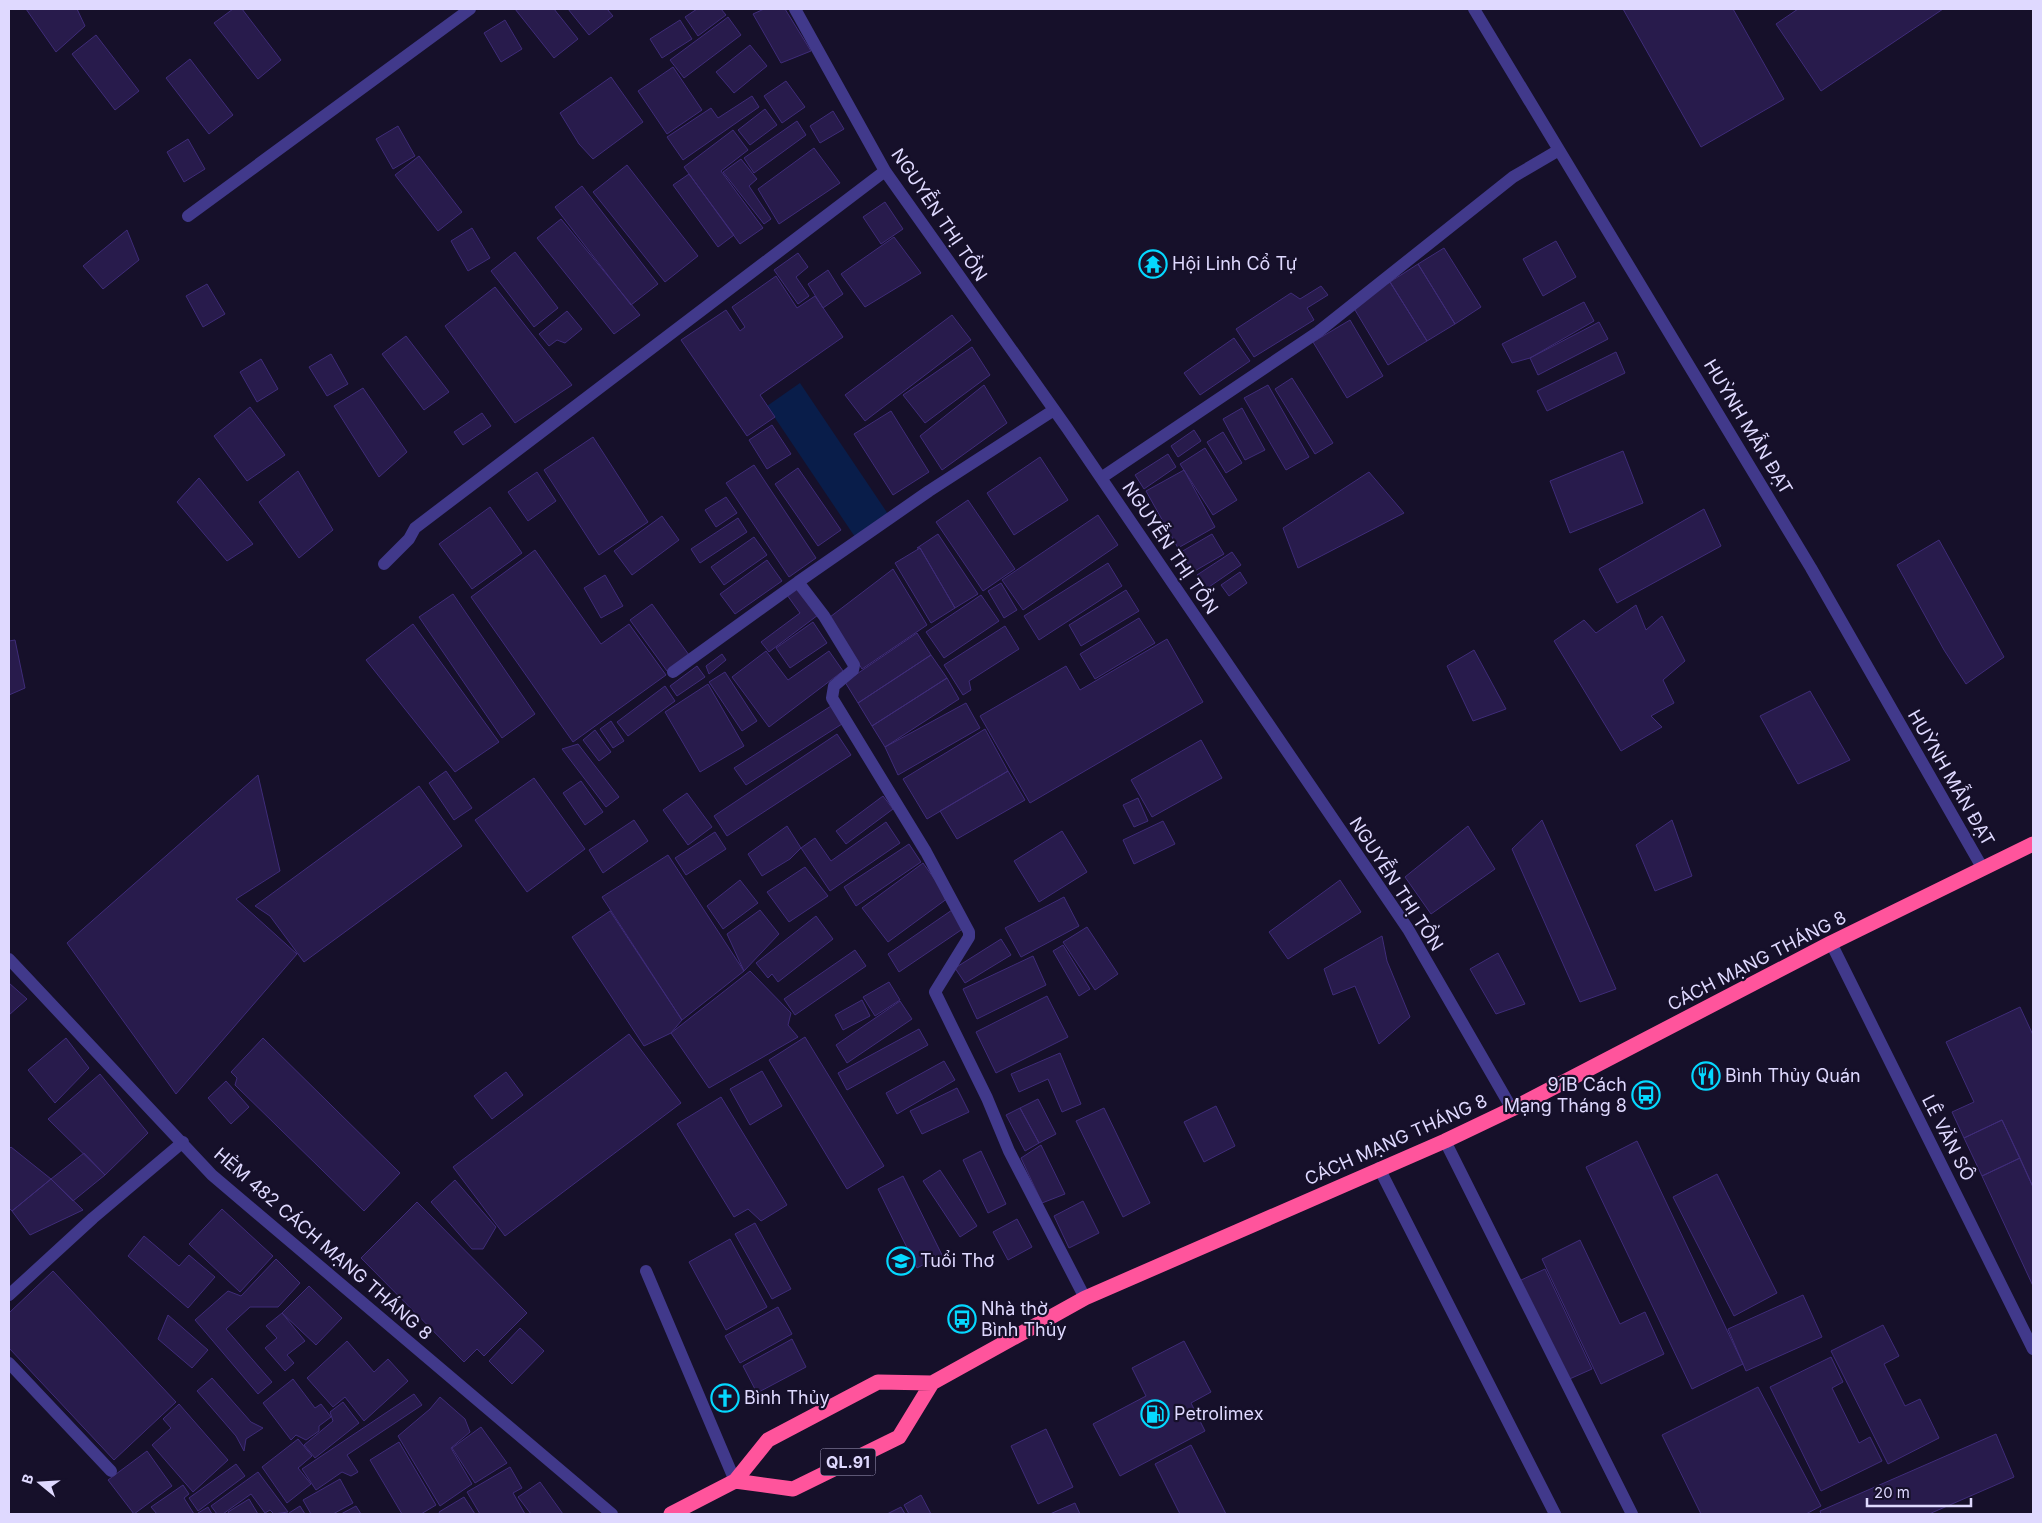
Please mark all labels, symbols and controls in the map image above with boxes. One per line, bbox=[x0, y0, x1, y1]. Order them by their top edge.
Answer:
street label: NGUYỄN THỊ TỒN bbox=[887, 142, 995, 285]
temple icon: Hội Linh Cổ Tự bbox=[1138, 249, 1168, 279]
place label: Hội Linh Cổ Tự bbox=[1172, 253, 1297, 274]
street label: HUỲNH MẪN ĐẠT bbox=[1700, 353, 1800, 498]
street label: NGUYỄN THỊ TỒN bbox=[1118, 475, 1226, 618]
street label: HUỲNH MẪN ĐẠT bbox=[1904, 704, 2002, 850]
street label: NGUYỄN THỊ TỒN bbox=[1345, 811, 1451, 955]
street label: CÁCH MẠNG THÁNG 8 bbox=[1664, 905, 1850, 1015]
restaurant icon: Bình Thủy Quán bbox=[1691, 1061, 1721, 1091]
place label: Bình Thủy Quán bbox=[1725, 1065, 1861, 1086]
place label: 91B Cách Mạng Tháng 8 bbox=[1504, 1074, 1627, 1116]
bus stop icon: 91B Cách Mạng Tháng 8 bbox=[1631, 1080, 1661, 1110]
street label: CÁCH MẠNG THÁNG 8 bbox=[1301, 1089, 1490, 1189]
street label: LÊ VĂN SÔ bbox=[1918, 1091, 1980, 1184]
street label: HẺM 482 CÁCH MẠNG THÁNG 8 bbox=[210, 1142, 437, 1344]
school or university icon: Tuổi Thơ bbox=[886, 1246, 916, 1276]
place label: Tuổi Thơ bbox=[920, 1250, 994, 1271]
place label: Nhà thờ Bình Thủy bbox=[981, 1298, 1067, 1340]
bus stop icon: Nhà thờ Bình Thủy bbox=[947, 1304, 977, 1334]
church icon: Bình Thủy bbox=[710, 1383, 740, 1413]
place label: Bình Thủy bbox=[744, 1387, 830, 1408]
fuel station icon: Petrolimex bbox=[1140, 1399, 1170, 1429]
place label: Petrolimex bbox=[1174, 1403, 1264, 1424]
road number: QL.91 bbox=[820, 1448, 876, 1475]
north arrow bbox=[15, 1458, 65, 1508]
text: B bbox=[18, 1472, 37, 1486]
scale bar bbox=[1867, 1476, 1971, 1508]
text: 20 m bbox=[1874, 1483, 1910, 1502]

